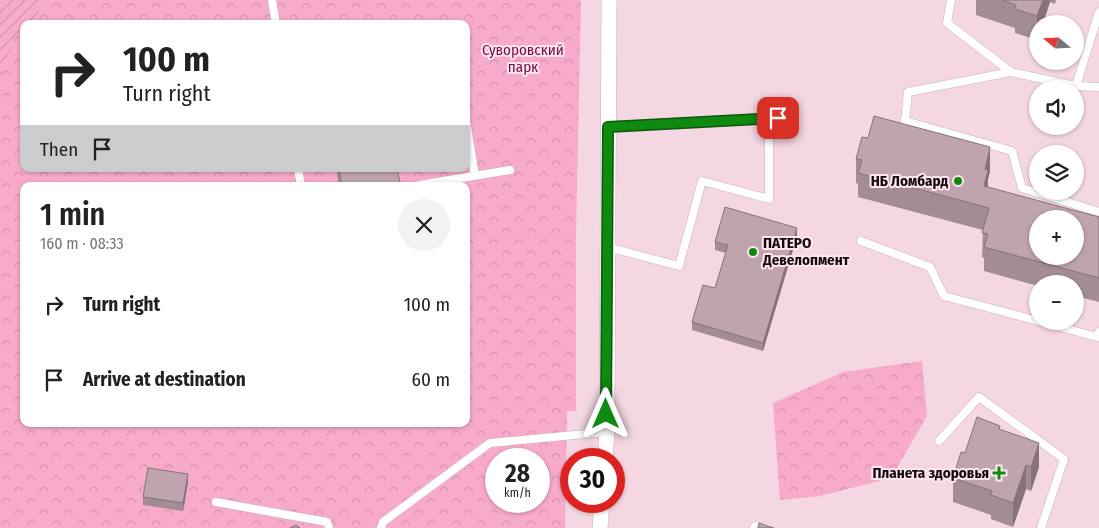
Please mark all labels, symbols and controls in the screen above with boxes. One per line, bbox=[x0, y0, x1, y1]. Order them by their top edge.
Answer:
north arrow bbox=[1029, 15, 1084, 70]
map controls bbox=[1029, 15, 1084, 330]
text: 100 m bbox=[123, 38, 210, 80]
icon: right bbox=[40, 40, 105, 105]
park label: Суворовский парк bbox=[482, 41, 564, 76]
text: Turn right bbox=[123, 80, 211, 107]
button: sound bbox=[1029, 80, 1084, 135]
pin bbox=[757, 97, 799, 139]
icon: arrive bbox=[764, 104, 792, 132]
icon: arrive bbox=[88, 135, 116, 163]
text: Then bbox=[40, 138, 78, 161]
button: layers bbox=[1029, 145, 1084, 200]
place label: НБ Ломбард bbox=[871, 172, 948, 190]
marker: НБ Ломбард bbox=[952, 175, 964, 187]
text: 1 min bbox=[40, 197, 105, 233]
button: close bbox=[398, 199, 450, 251]
button: + bbox=[1029, 210, 1084, 265]
text: 160 m · 08:33 bbox=[40, 234, 124, 253]
place label: ПАТЕРО Девелопмент bbox=[762, 234, 850, 269]
marker: ПАТЕРО Девелопмент bbox=[747, 246, 759, 258]
button: − bbox=[1029, 275, 1084, 330]
icon: right bbox=[40, 291, 68, 319]
text: Turn right bbox=[83, 293, 160, 316]
text: 100 m bbox=[404, 293, 450, 316]
icon: arrive bbox=[40, 366, 68, 394]
text: Arrive at destination bbox=[83, 368, 246, 391]
text: 60 m bbox=[412, 368, 450, 391]
position arrow bbox=[579, 387, 631, 439]
speed limit sign: 30 bbox=[560, 448, 625, 513]
text: 28 bbox=[505, 459, 530, 489]
place label: Планета здоровья bbox=[872, 464, 989, 482]
marker: Планета здоровья bbox=[993, 467, 1005, 479]
text: km/h bbox=[504, 486, 531, 500]

